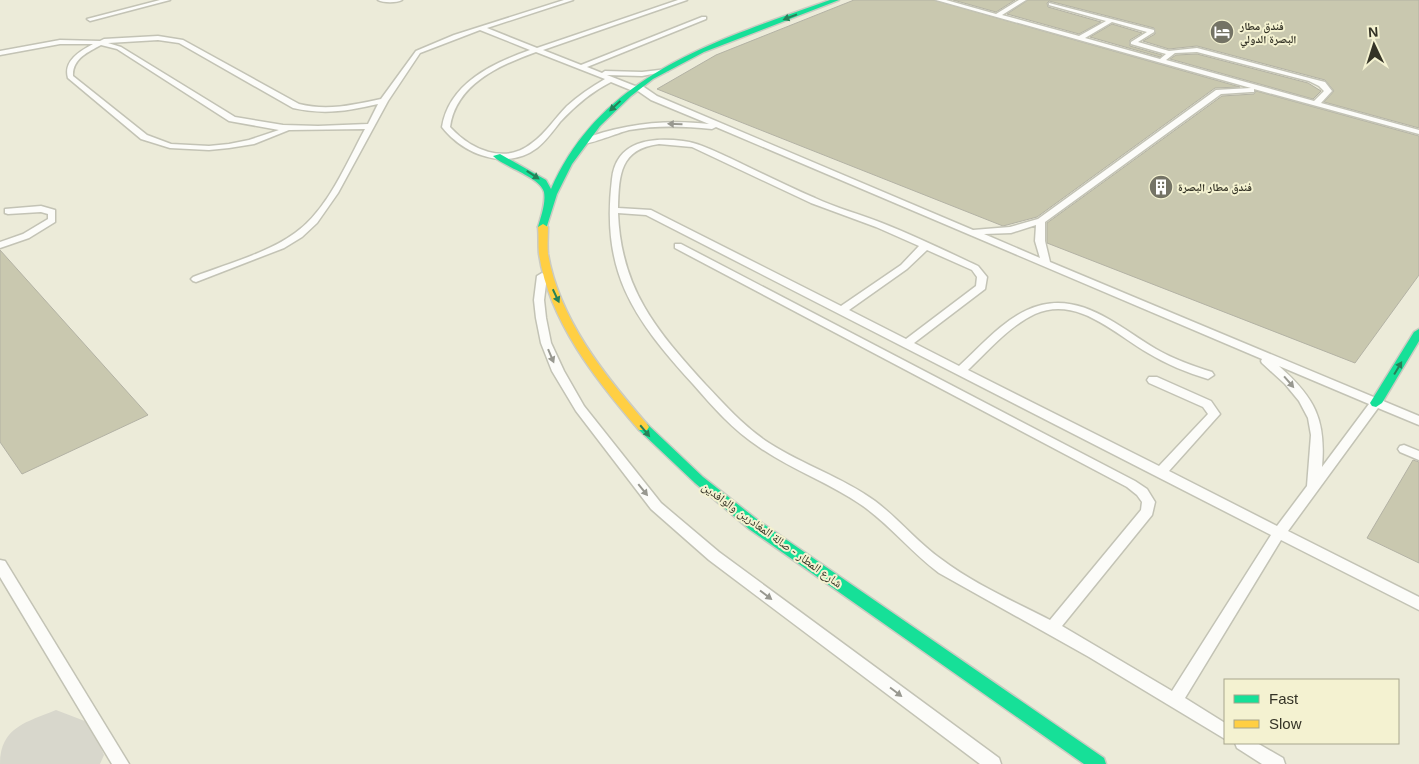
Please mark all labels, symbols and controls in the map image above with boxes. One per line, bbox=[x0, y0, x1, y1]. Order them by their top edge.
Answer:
one-way arrow bbox=[783, 14, 798, 22]
hotel icon: فندق مطار البصرة الدولي bbox=[1209, 19, 1235, 45]
place label: فندق مطار البصرة الدولي bbox=[1239, 20, 1296, 48]
north arrow bbox=[1349, 20, 1399, 70]
text: N bbox=[1367, 24, 1379, 40]
one-way arrow bbox=[609, 100, 621, 112]
one-way arrow bbox=[667, 120, 683, 128]
one-way arrow bbox=[526, 171, 540, 180]
building icon: فندق مطار البصرة bbox=[1148, 174, 1174, 200]
place label: فندق مطار البصرة bbox=[1178, 181, 1252, 195]
one-way arrow bbox=[553, 289, 561, 303]
one-way arrow bbox=[548, 349, 556, 363]
one-way arrow bbox=[1393, 361, 1402, 374]
one-way arrow bbox=[1284, 375, 1295, 388]
one-way arrow bbox=[640, 424, 651, 437]
street label: شارع المطار - صالة المغادرين والوافدين bbox=[699, 479, 845, 591]
one-way arrow bbox=[637, 483, 648, 496]
one-way arrow bbox=[759, 590, 773, 600]
legend bbox=[1224, 679, 1399, 744]
one-way arrow bbox=[889, 687, 903, 697]
text: Fast bbox=[1269, 690, 1299, 707]
text: Slow bbox=[1269, 715, 1302, 732]

